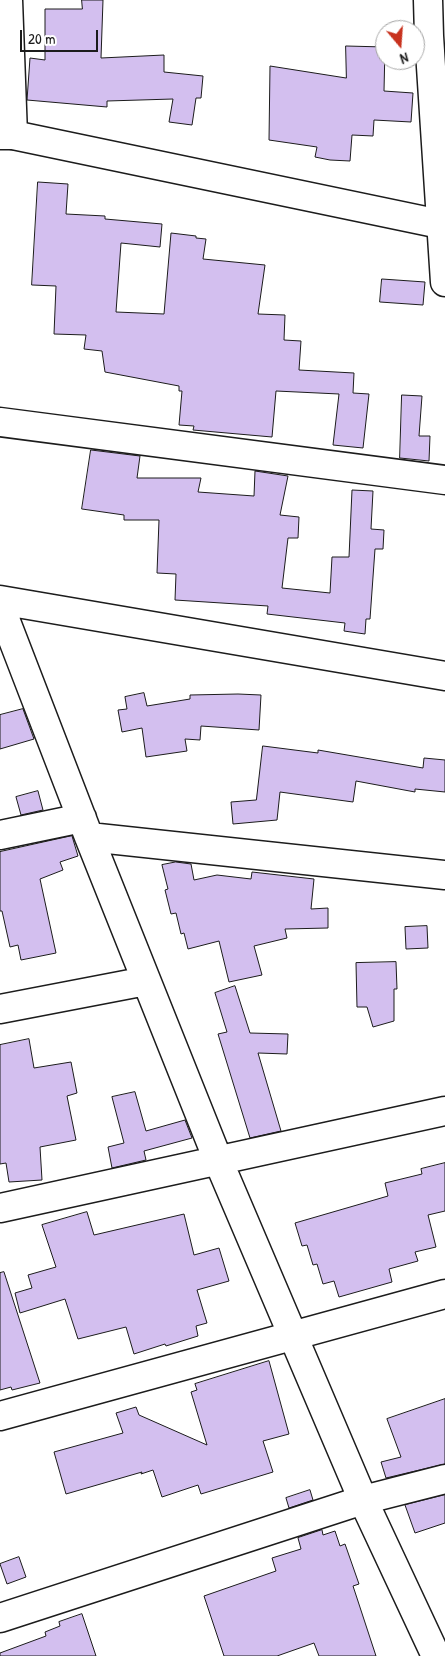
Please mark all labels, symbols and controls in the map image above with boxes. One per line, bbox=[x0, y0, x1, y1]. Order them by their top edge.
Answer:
scale bar bbox=[22, 20, 100, 52]
north arrow bbox=[375, 20, 425, 70]
text: 20 m bbox=[28, 28, 55, 49]
text: N bbox=[398, 49, 411, 69]

